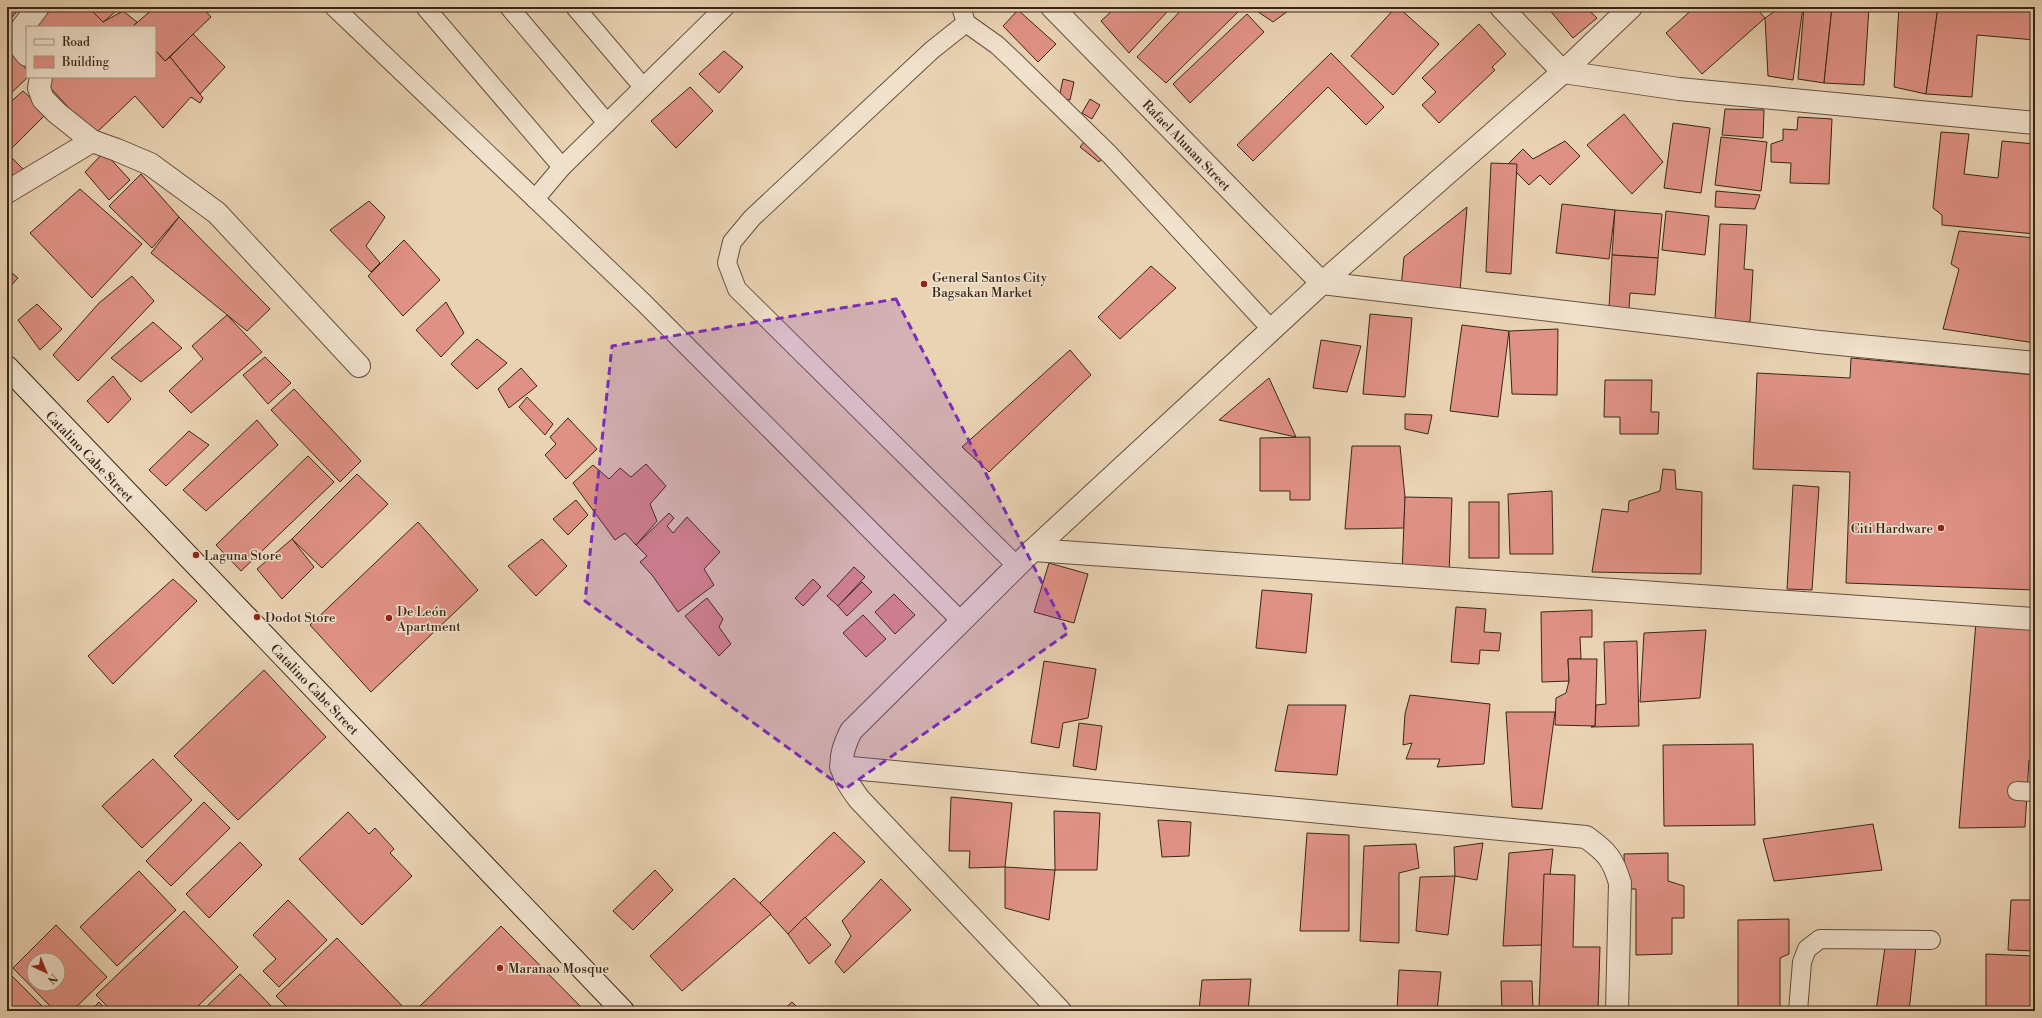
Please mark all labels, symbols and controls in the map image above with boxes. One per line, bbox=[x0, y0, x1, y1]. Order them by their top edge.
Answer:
legend bbox=[26, 26, 156, 78]
text: Road bbox=[62, 35, 90, 50]
text: Building bbox=[61, 55, 110, 70]
street label: Rafael Alunan Street bbox=[1139, 97, 1234, 195]
place label: General Santos City Bagsakan Market bbox=[931, 270, 1048, 301]
marker: General Santos City Bagsakan Market bbox=[919, 279, 929, 289]
street label: Catalino Cabe Street bbox=[42, 408, 137, 506]
place label: Citi Hardware bbox=[1851, 521, 1933, 537]
marker: Citi Hardware bbox=[1936, 523, 1946, 533]
place label: Laguna Store bbox=[204, 548, 282, 564]
marker: Laguna Store bbox=[191, 550, 201, 560]
place label: De León Apartment bbox=[396, 604, 461, 635]
place label: Dodot Store bbox=[265, 610, 336, 626]
marker: Dodot Store bbox=[252, 612, 262, 622]
marker: De León Apartment bbox=[384, 613, 394, 623]
street label: Catalino Cabe Street bbox=[267, 641, 362, 739]
north arrow bbox=[26, 952, 66, 992]
place label: Maranao Mosque bbox=[508, 961, 609, 977]
marker: Maranao Mosque bbox=[495, 963, 505, 973]
text: N bbox=[44, 970, 60, 987]

